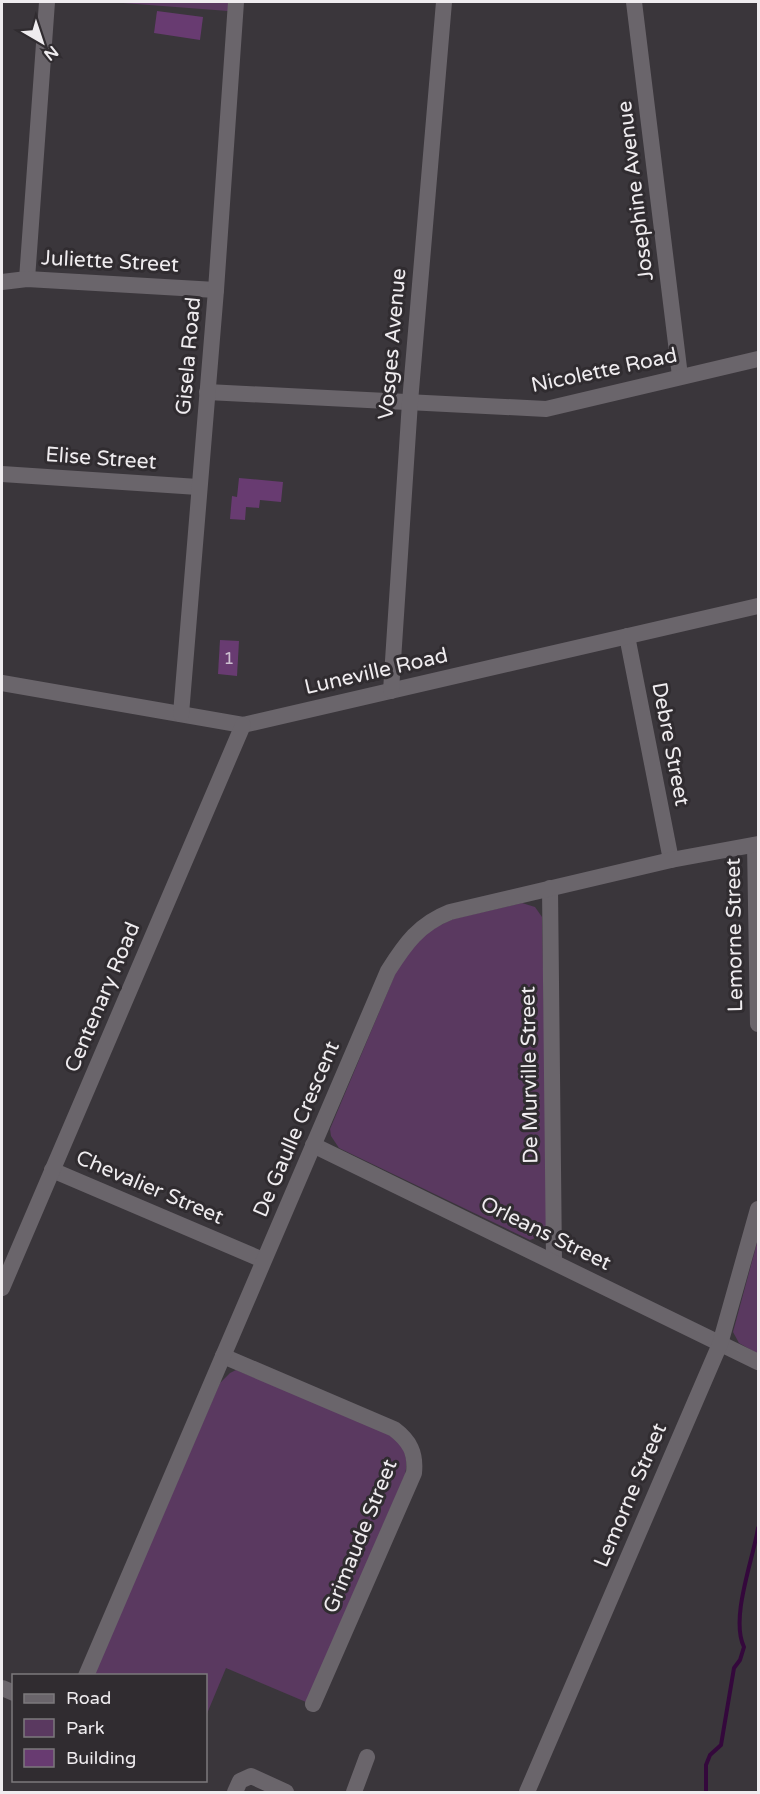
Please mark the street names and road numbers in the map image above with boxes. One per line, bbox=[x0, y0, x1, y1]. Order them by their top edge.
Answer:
street label: Josephine Avenue bbox=[612, 99, 659, 282]
street label: Juliette Street bbox=[40, 245, 180, 278]
street label: Vosges Avenue bbox=[373, 267, 412, 421]
street label: Gisela Road bbox=[171, 296, 206, 416]
street label: Nicolette Road bbox=[529, 343, 680, 398]
street label: Elise Street bbox=[45, 442, 157, 475]
street label: Luneville Road bbox=[302, 643, 450, 700]
street label: Debre Street bbox=[646, 680, 695, 808]
street label: Lemorne Street bbox=[721, 858, 748, 1012]
street label: Centenary Road bbox=[60, 918, 145, 1076]
street label: De Murville Street bbox=[515, 986, 544, 1164]
street label: De Gaulle Crescent bbox=[248, 1037, 345, 1221]
street label: Chevalier Street bbox=[72, 1145, 227, 1230]
street label: Orleans Street bbox=[476, 1191, 615, 1276]
street label: Lemorne Street bbox=[589, 1419, 672, 1571]
street label: Grimaude Street bbox=[318, 1456, 403, 1617]

